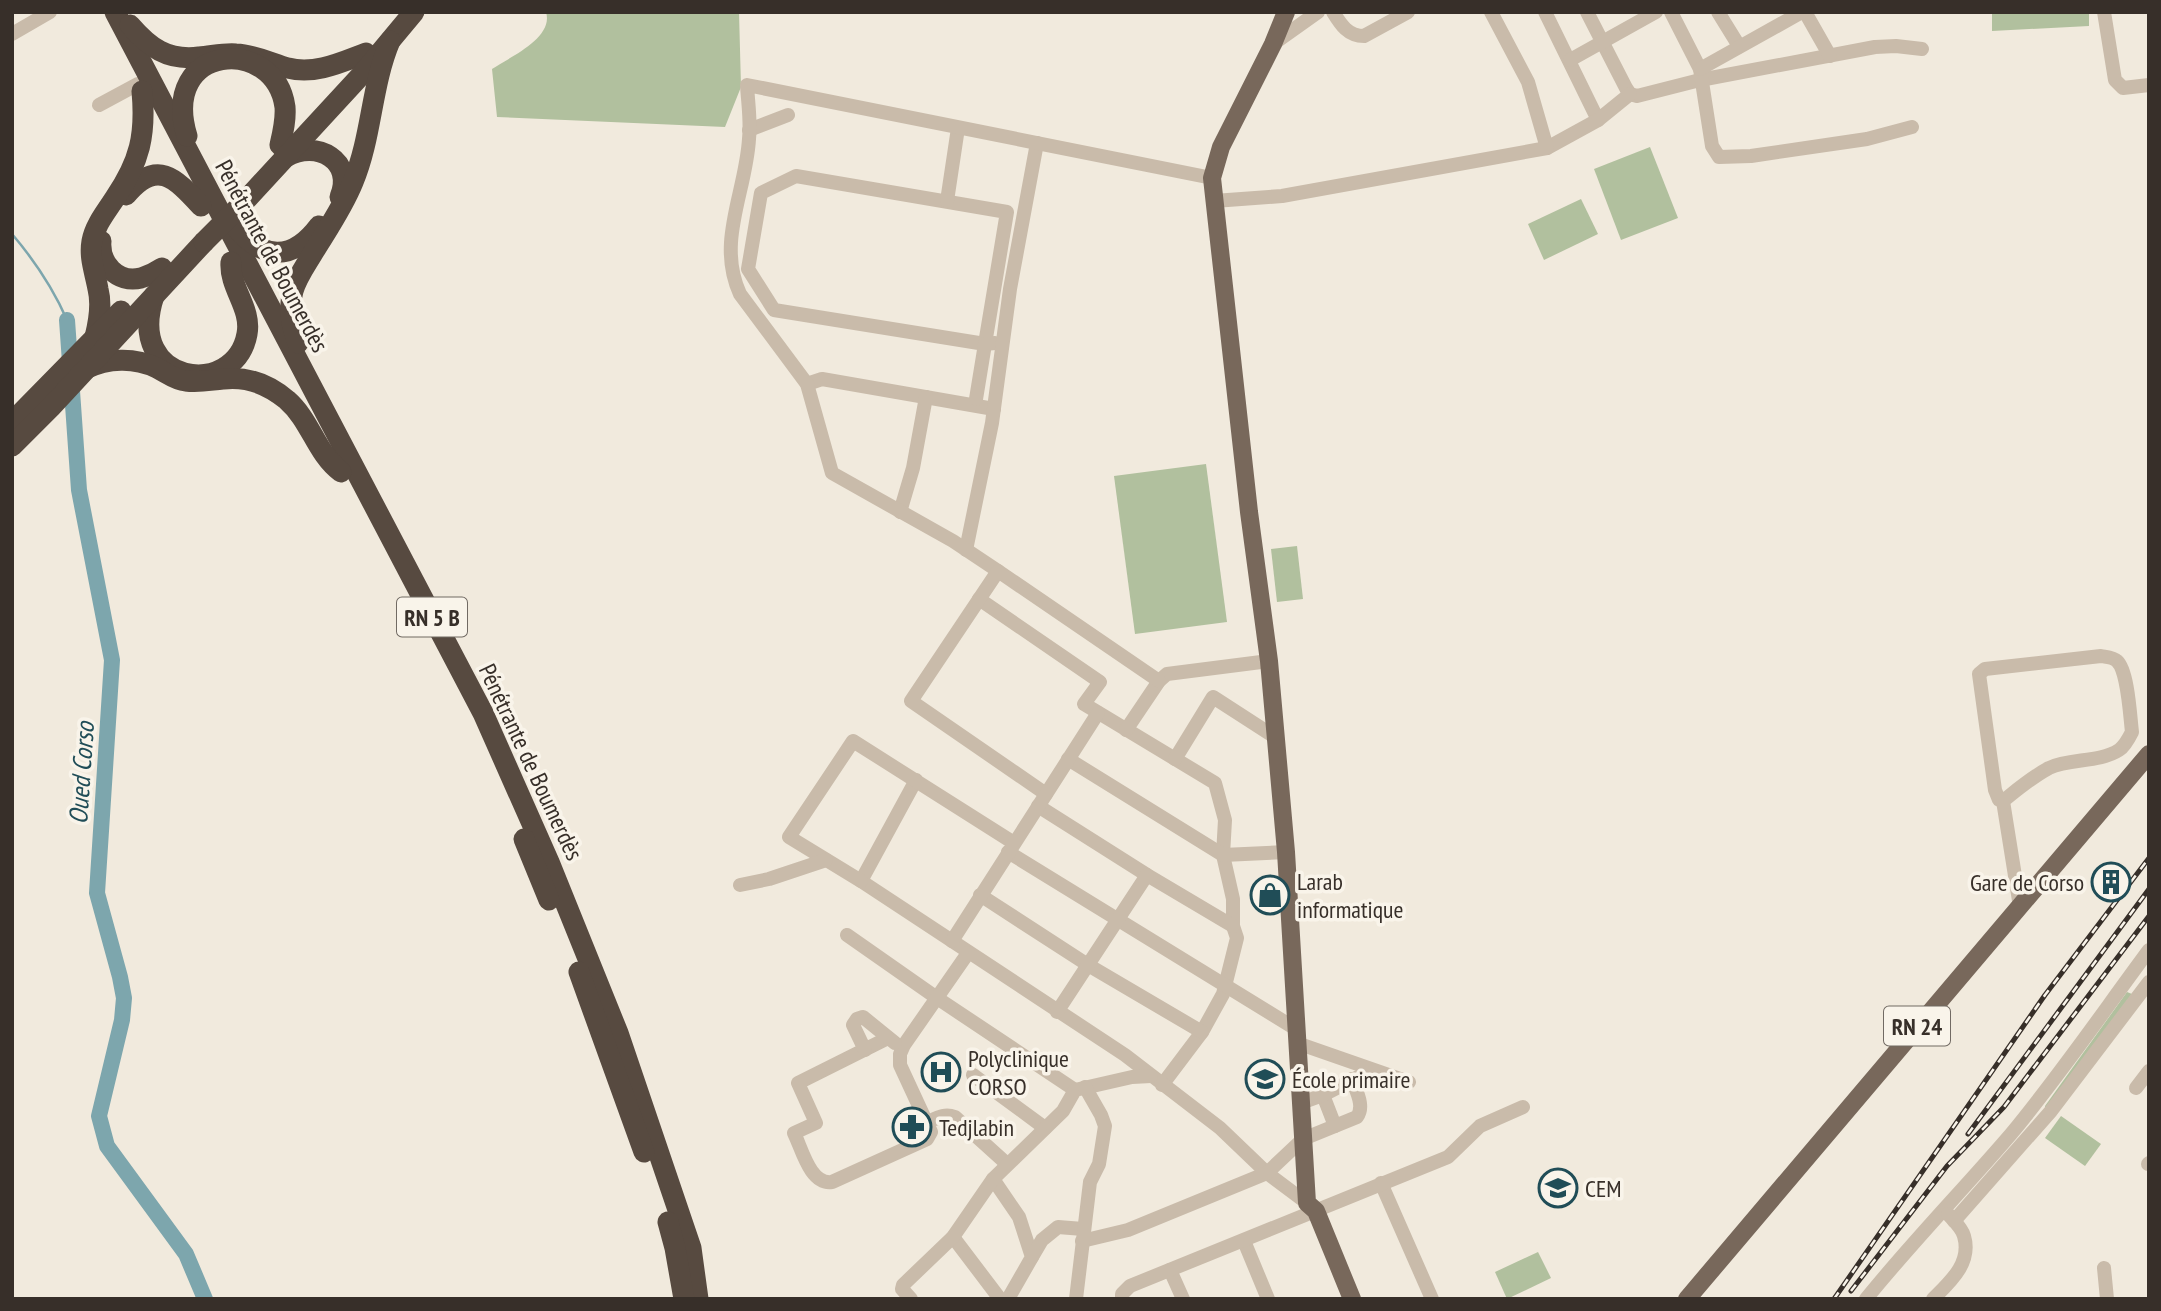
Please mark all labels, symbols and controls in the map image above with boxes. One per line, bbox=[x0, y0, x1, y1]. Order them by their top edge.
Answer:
street label: Pénétrante de Boumerdès bbox=[208, 155, 336, 357]
road number: RN 5 B bbox=[397, 597, 467, 636]
street label: Pénétrante de Boumerdès bbox=[472, 659, 590, 865]
water label: Oued Corso bbox=[61, 719, 101, 825]
building icon: Gare de Corso bbox=[2090, 861, 2132, 903]
place label: Larab informatique bbox=[1297, 866, 1403, 925]
place label: Gare de Corso bbox=[1970, 867, 2084, 898]
shop icon: Larab informatique bbox=[1249, 874, 1291, 916]
road number: RN 24 bbox=[1884, 1007, 1950, 1046]
place label: Polyclinique CORSO bbox=[968, 1043, 1069, 1102]
hospital icon: Polyclinique CORSO bbox=[920, 1051, 962, 1093]
school or university icon: École primaire bbox=[1244, 1058, 1286, 1100]
place label: École primaire bbox=[1292, 1064, 1411, 1095]
pharmacy icon: Tedjlabin bbox=[891, 1106, 933, 1148]
place label: Tedjlabin bbox=[939, 1112, 1014, 1143]
school or university icon: CEM bbox=[1537, 1167, 1579, 1209]
place label: CEM bbox=[1585, 1173, 1622, 1204]

